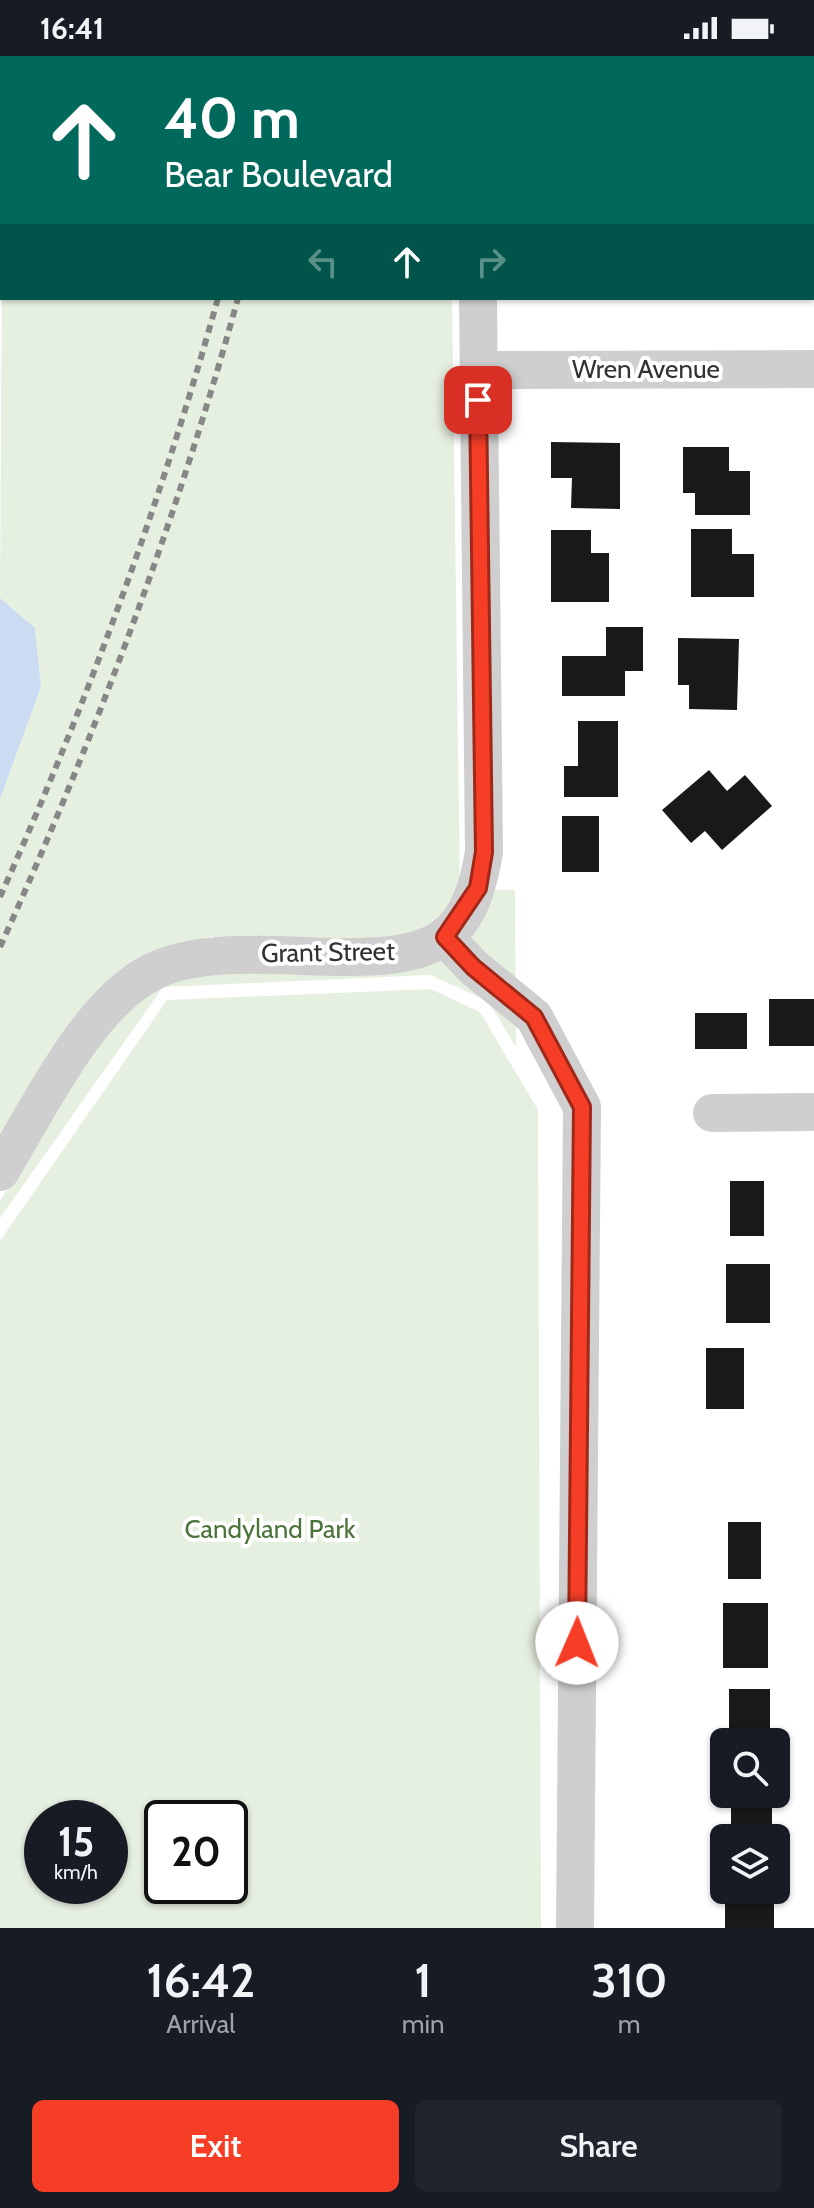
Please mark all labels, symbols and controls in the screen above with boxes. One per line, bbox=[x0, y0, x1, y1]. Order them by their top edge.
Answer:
text: 16:41 bbox=[40, 10, 104, 47]
text: 40 m bbox=[164, 84, 300, 152]
icon: ahead bbox=[32, 88, 136, 192]
text: Bear Boulevard bbox=[164, 152, 393, 196]
icon: left bbox=[301, 240, 345, 284]
icon: ahead bbox=[385, 240, 429, 284]
icon: right bbox=[469, 240, 513, 284]
street label: Wren Avenue bbox=[572, 353, 720, 385]
pin bbox=[444, 366, 512, 434]
icon: arrive bbox=[456, 378, 500, 422]
street label: Grant Street bbox=[261, 935, 395, 969]
park label: Candyland Park bbox=[185, 1513, 356, 1545]
position arrow bbox=[535, 1601, 619, 1685]
map controls bbox=[710, 1728, 790, 1904]
button: search bbox=[710, 1728, 790, 1808]
speed limit sign: 20 bbox=[144, 1800, 248, 1904]
text: 15 bbox=[58, 1817, 94, 1866]
button: layers bbox=[710, 1824, 790, 1904]
text: km/h bbox=[54, 1860, 98, 1884]
text: 16:42 bbox=[146, 1951, 255, 2009]
text: 1 bbox=[415, 1951, 432, 2009]
text: 310 bbox=[591, 1951, 668, 2009]
text: Arrival bbox=[166, 2008, 235, 2040]
text: min bbox=[402, 2008, 445, 2040]
text: m bbox=[618, 2008, 641, 2040]
button: Exit bbox=[32, 2100, 399, 2192]
button: Share bbox=[415, 2100, 782, 2192]

